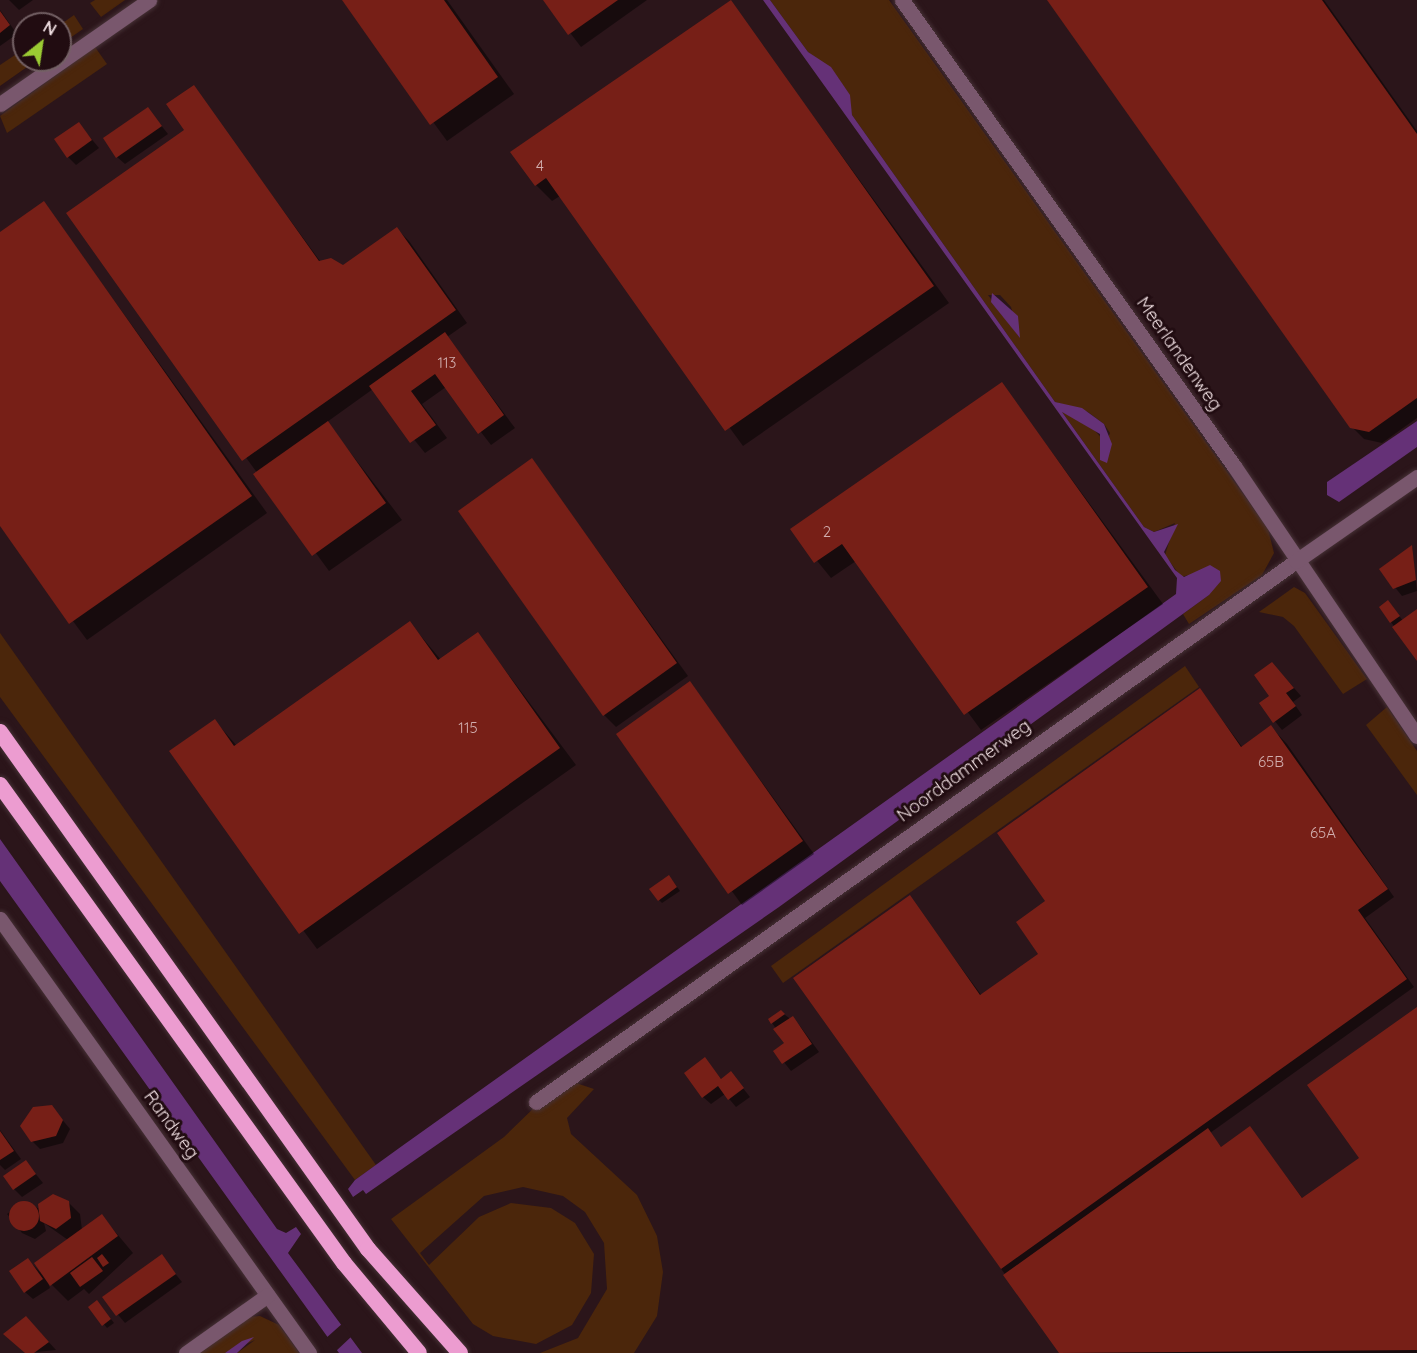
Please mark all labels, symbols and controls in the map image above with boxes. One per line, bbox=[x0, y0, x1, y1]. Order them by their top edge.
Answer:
north arrow bbox=[12, 12, 72, 72]
text: N bbox=[40, 17, 60, 40]
house number: 4 bbox=[536, 157, 544, 175]
street label: Meerlandenweg bbox=[1132, 293, 1226, 415]
house number: 113 bbox=[438, 354, 456, 372]
house number: 2 bbox=[823, 523, 831, 541]
street label: Noorddammerweg bbox=[893, 715, 1035, 827]
house number: 115 bbox=[458, 719, 478, 737]
house number: 65B bbox=[1258, 753, 1284, 771]
house number: 65A bbox=[1310, 824, 1336, 842]
street label: Randweg bbox=[139, 1087, 203, 1163]

